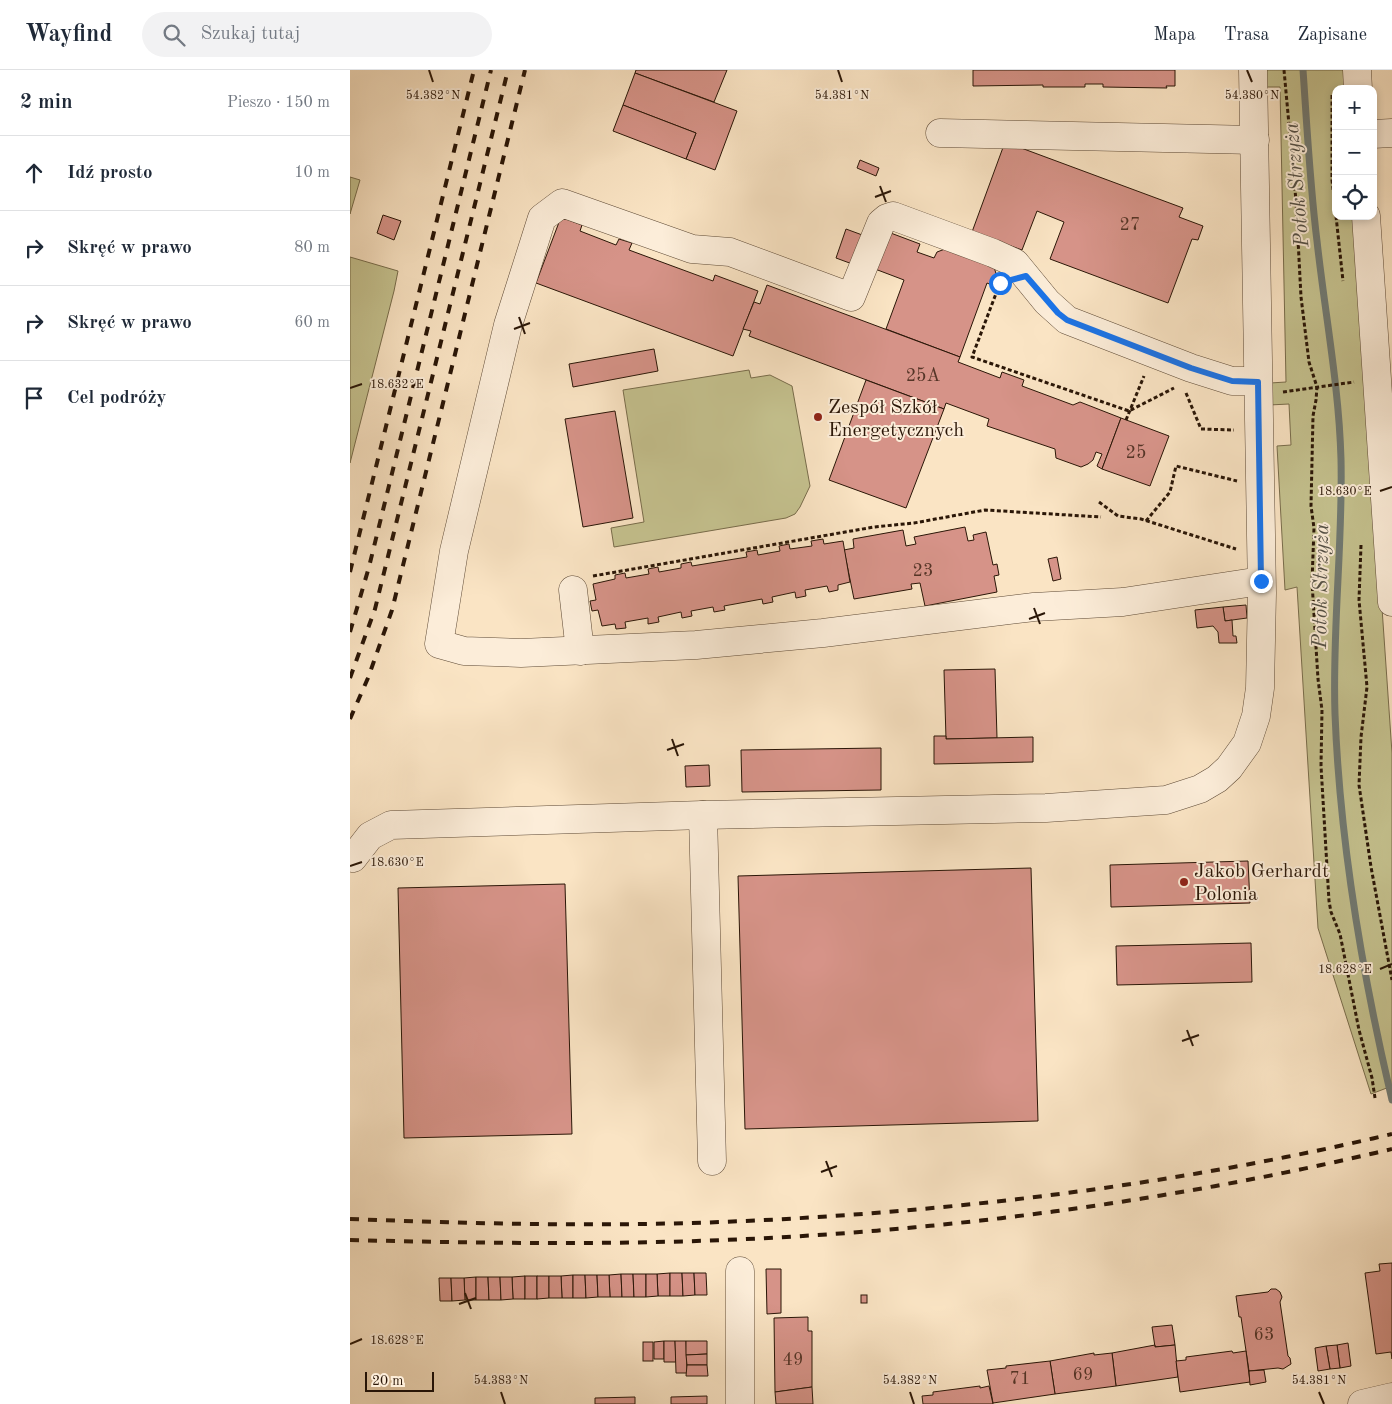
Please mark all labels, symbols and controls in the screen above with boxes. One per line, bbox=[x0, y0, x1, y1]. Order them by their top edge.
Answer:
search box bbox=[142, 12, 492, 57]
icon: search bbox=[160, 21, 188, 49]
text: Wayfind bbox=[25, 23, 112, 47]
text: Szukaj tutaj bbox=[200, 25, 300, 44]
text: Mapa bbox=[1153, 26, 1196, 44]
text: Trasa bbox=[1224, 26, 1269, 44]
text: Zapisane bbox=[1297, 26, 1367, 44]
map controls bbox=[1332, 85, 1377, 220]
button: + bbox=[1332, 85, 1377, 130]
text: 54.382°N bbox=[406, 89, 460, 102]
text: 54.381°N bbox=[815, 89, 869, 102]
text: 54.380°N bbox=[1225, 89, 1279, 102]
text: 2 min bbox=[20, 92, 73, 113]
text: Pieszo · 150 m bbox=[227, 95, 330, 111]
water label: Potok Strzyża bbox=[1282, 122, 1314, 249]
button: − bbox=[1332, 130, 1377, 175]
icon: ahead bbox=[20, 159, 48, 187]
text: Idź prosto bbox=[67, 164, 152, 183]
text: 10 m bbox=[294, 165, 330, 181]
button: locate bbox=[1332, 175, 1377, 220]
house number: 27 bbox=[1120, 216, 1140, 234]
icon: right bbox=[20, 234, 48, 262]
text: Skręć w prawo bbox=[67, 239, 192, 258]
text: 80 m bbox=[294, 240, 330, 256]
route start bbox=[989, 272, 1012, 295]
icon: right bbox=[20, 309, 48, 337]
text: Skręć w prawo bbox=[67, 314, 192, 333]
text: 60 m bbox=[294, 315, 330, 331]
house number: 25A bbox=[906, 367, 941, 385]
text: 18.632°E bbox=[370, 379, 424, 391]
icon: arrive bbox=[20, 384, 48, 412]
text: Cel podróży bbox=[67, 389, 166, 408]
place label: Zespół Szkół Energetycznych bbox=[828, 398, 964, 441]
marker: Zespół Szkół Energetycznych bbox=[812, 411, 824, 423]
house number: 25 bbox=[1126, 444, 1146, 462]
text: 18.630°E bbox=[1318, 486, 1372, 498]
water label: Potok Strzyża bbox=[1310, 523, 1333, 650]
house number: 23 bbox=[913, 562, 933, 580]
route end bbox=[1250, 570, 1273, 593]
text: 18.630°E bbox=[370, 857, 424, 869]
place label: Jakob Gerhardt Polonia bbox=[1194, 862, 1329, 905]
marker: Jakob Gerhardt Polonia bbox=[1178, 876, 1190, 888]
text: 18.628°E bbox=[1318, 964, 1372, 976]
house number: 63 bbox=[1254, 1326, 1274, 1344]
text: 18.628°E bbox=[370, 1335, 424, 1347]
house number: 49 bbox=[783, 1351, 803, 1369]
house number: 69 bbox=[1073, 1366, 1093, 1384]
scale bar bbox=[365, 1369, 434, 1392]
house number: 71 bbox=[1010, 1370, 1030, 1388]
text: 20 m bbox=[372, 1374, 403, 1388]
text: 54.383°N bbox=[474, 1374, 528, 1387]
text: 54.382°N bbox=[883, 1374, 937, 1387]
text: 54.381°N bbox=[1292, 1374, 1346, 1387]

